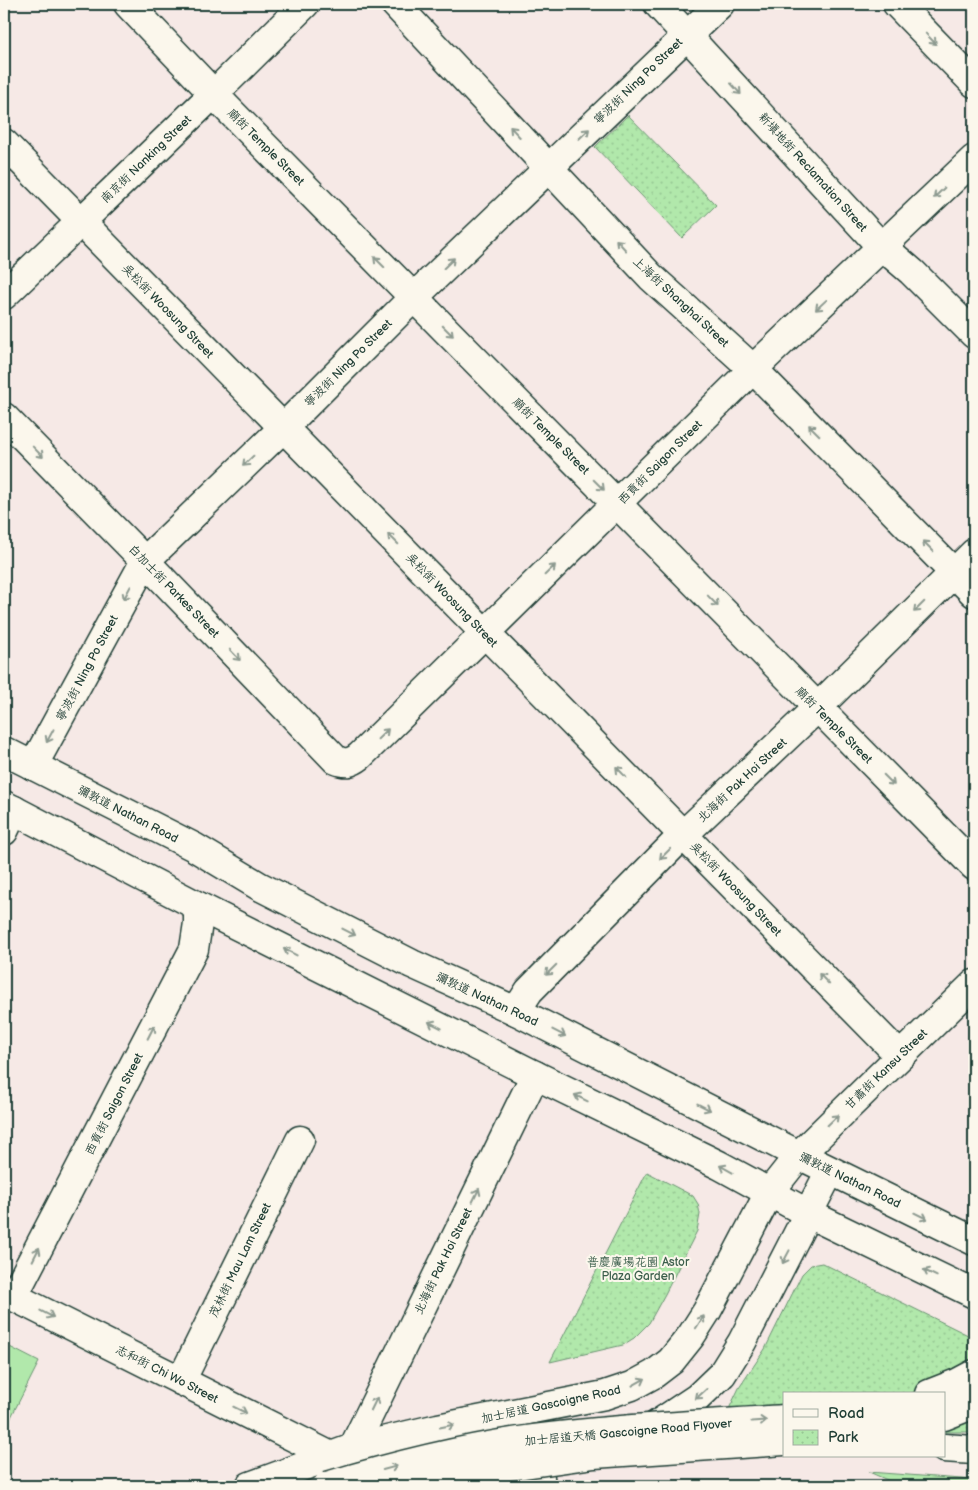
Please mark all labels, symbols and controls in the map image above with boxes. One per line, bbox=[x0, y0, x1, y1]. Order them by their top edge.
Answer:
one-way arrow bbox=[925, 32, 937, 45]
street label: 寧波街 Ning Po Street bbox=[591, 35, 686, 128]
one-way arrow bbox=[730, 82, 742, 95]
street label: 廟街 Temple Street bbox=[224, 106, 308, 189]
street label: 新填地街 Reclamation Street bbox=[755, 110, 870, 235]
street label: 南京街 Nanking Street bbox=[98, 112, 195, 206]
one-way arrow bbox=[509, 126, 521, 138]
one-way arrow bbox=[578, 128, 590, 140]
one-way arrow bbox=[933, 187, 945, 199]
one-way arrow bbox=[615, 238, 627, 251]
street label: 上海街 Shanghai Street bbox=[630, 254, 732, 351]
one-way arrow bbox=[373, 256, 386, 268]
one-way arrow bbox=[443, 257, 455, 269]
street label: 吳松街 Woosung Street bbox=[119, 261, 217, 362]
one-way arrow bbox=[815, 299, 828, 311]
street label: 寧波街 Ning Po Street bbox=[301, 316, 396, 410]
one-way arrow bbox=[442, 325, 454, 338]
street label: 廟街 Temple Street bbox=[509, 395, 593, 478]
street label: 西貢街 Saigon Street bbox=[615, 417, 706, 507]
one-way arrow bbox=[808, 425, 820, 437]
one-way arrow bbox=[32, 446, 44, 458]
one-way arrow bbox=[242, 455, 254, 467]
one-way arrow bbox=[593, 478, 605, 491]
one-way arrow bbox=[387, 533, 399, 546]
one-way arrow bbox=[922, 540, 934, 552]
street label: 白加士街 Parkes Street bbox=[125, 541, 222, 641]
street label: 吳松街 Woosung Street bbox=[403, 550, 501, 651]
one-way arrow bbox=[543, 564, 556, 576]
one-way arrow bbox=[122, 585, 131, 600]
one-way arrow bbox=[706, 594, 718, 606]
one-way arrow bbox=[913, 600, 925, 613]
street label: 寧波街 Ning Po Street bbox=[53, 612, 122, 724]
one-way arrow bbox=[229, 649, 241, 662]
street label: 廟街 Temple Street bbox=[792, 684, 876, 767]
one-way arrow bbox=[44, 728, 54, 742]
one-way arrow bbox=[377, 728, 389, 740]
street label: 北海街 Pak Hoi Street bbox=[695, 735, 790, 826]
one-way arrow bbox=[615, 765, 627, 778]
one-way arrow bbox=[882, 774, 895, 786]
street label: 彌敦道 Nathan Road bbox=[75, 783, 181, 846]
street label: 吳松街 Woosung Street bbox=[687, 839, 785, 940]
one-way arrow bbox=[658, 848, 671, 860]
one-way arrow bbox=[341, 928, 356, 937]
one-way arrow bbox=[283, 947, 298, 956]
one-way arrow bbox=[545, 963, 557, 975]
street label: 彌敦道 Nathan Road bbox=[433, 969, 540, 1030]
one-way arrow bbox=[818, 973, 830, 985]
one-way arrow bbox=[428, 1020, 443, 1029]
one-way arrow bbox=[147, 1025, 156, 1040]
street label: 甘肅街 Kansu Street bbox=[842, 1026, 931, 1113]
one-way arrow bbox=[552, 1028, 567, 1038]
street label: 西貢街 Saigon Street bbox=[82, 1050, 147, 1158]
one-way arrow bbox=[573, 1093, 588, 1103]
one-way arrow bbox=[697, 1102, 712, 1112]
one-way arrow bbox=[827, 1115, 839, 1127]
street label: 彌敦道 Nathan Road bbox=[797, 1149, 903, 1212]
one-way arrow bbox=[720, 1164, 734, 1174]
one-way arrow bbox=[472, 1188, 481, 1203]
street label: 茂林街 Mau Lam Street bbox=[206, 1200, 275, 1320]
street label: 北海街 Pak Hoi Street bbox=[411, 1205, 476, 1317]
one-way arrow bbox=[914, 1211, 929, 1221]
one-way arrow bbox=[32, 1247, 41, 1262]
one-way arrow bbox=[781, 1250, 791, 1265]
park label: 普慶廣場花園 Astor Plaza Garden bbox=[587, 1255, 690, 1284]
one-way arrow bbox=[923, 1268, 938, 1277]
one-way arrow bbox=[39, 1310, 54, 1319]
one-way arrow bbox=[695, 1315, 705, 1329]
street label: 志和街 Chi Wo Street bbox=[113, 1342, 221, 1407]
one-way arrow bbox=[631, 1377, 646, 1387]
street label: 加士居道 Gascoigne Road bbox=[480, 1382, 622, 1427]
one-way arrow bbox=[694, 1388, 707, 1400]
legend bbox=[783, 1392, 946, 1458]
one-way arrow bbox=[369, 1396, 379, 1411]
text: Road bbox=[828, 1404, 864, 1423]
one-way arrow bbox=[232, 1405, 247, 1415]
street label: 加士居道天橋 Gascoigne Road Flyover bbox=[524, 1416, 733, 1449]
one-way arrow bbox=[751, 1416, 767, 1425]
one-way arrow bbox=[438, 1421, 454, 1431]
text: Park bbox=[828, 1428, 859, 1447]
one-way arrow bbox=[382, 1463, 398, 1473]

